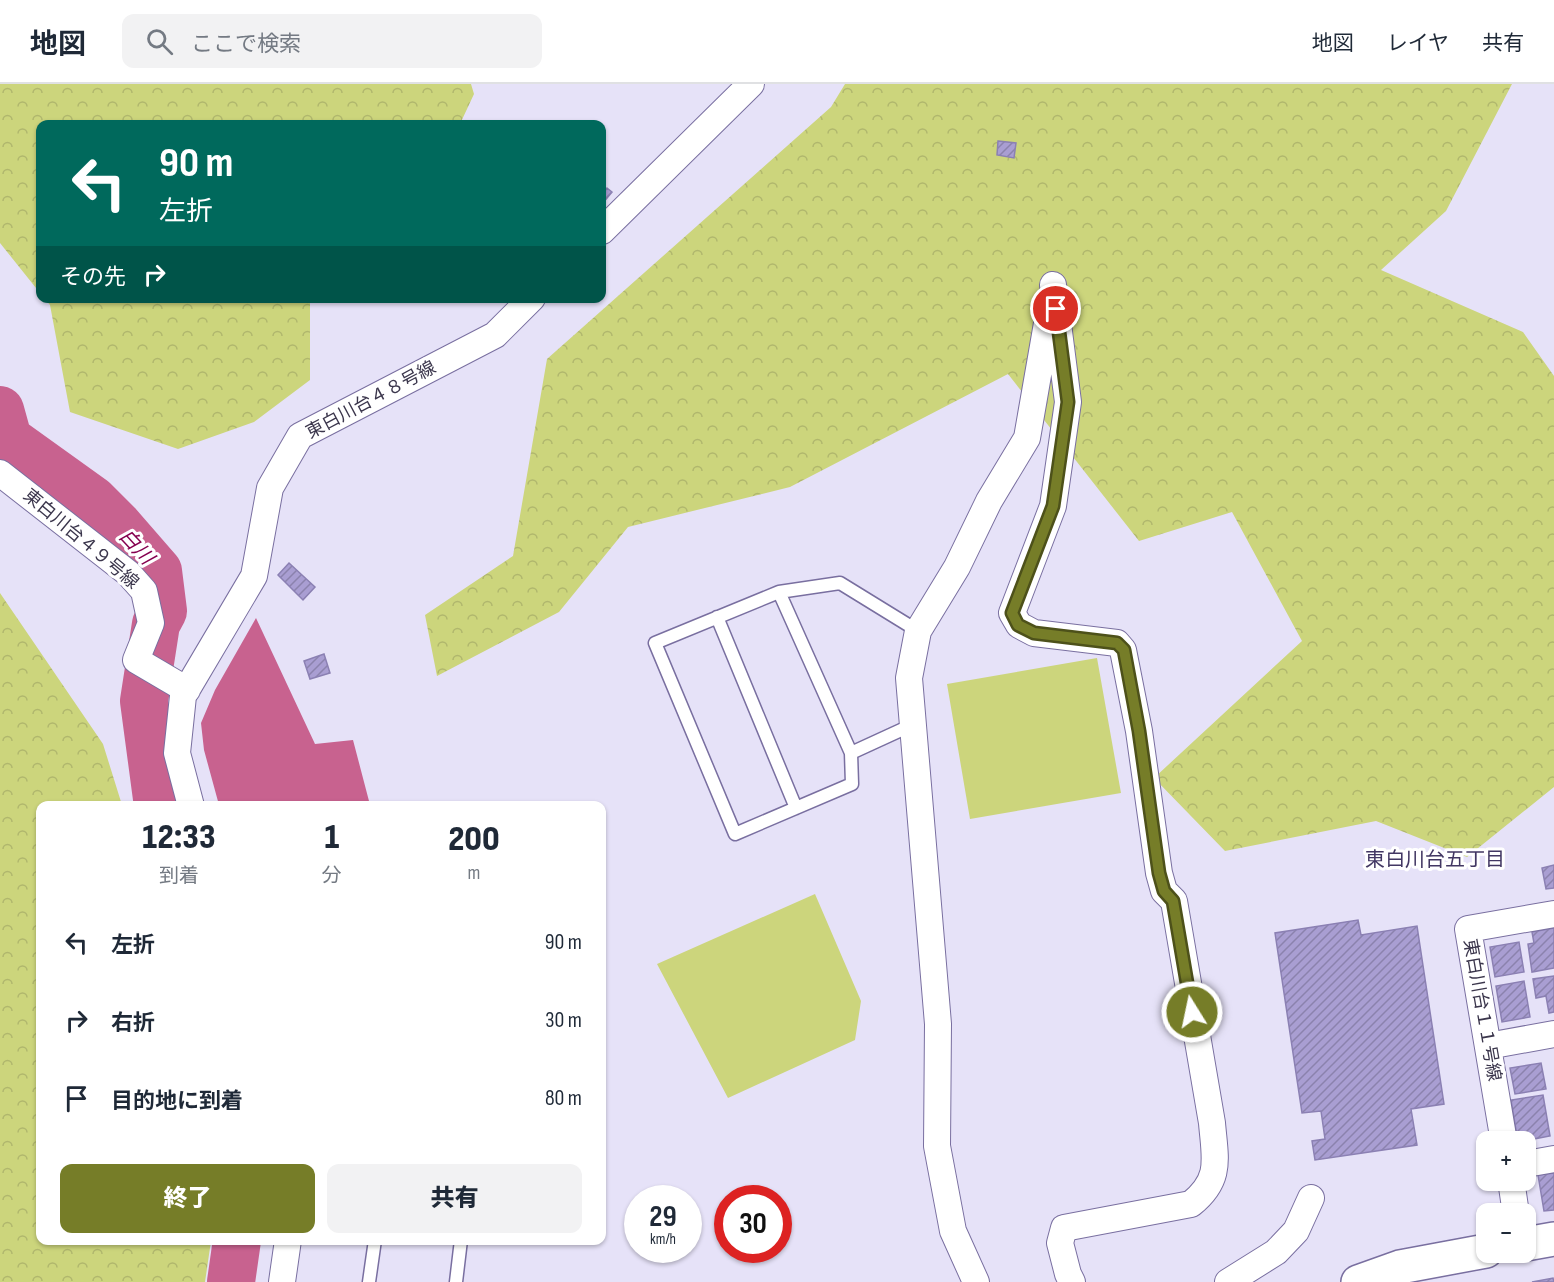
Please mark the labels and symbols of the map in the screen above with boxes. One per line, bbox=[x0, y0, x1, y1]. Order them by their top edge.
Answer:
pin bbox=[1030, 283, 1081, 334]
street label: 東白川台４８号線 bbox=[302, 357, 440, 443]
street label: 東白川台４９号線 bbox=[19, 484, 143, 594]
water label: 白川 bbox=[114, 524, 158, 570]
district label: 東白川台五丁目 bbox=[1365, 848, 1505, 872]
street label: 東白川台１１号線 bbox=[1459, 937, 1505, 1083]
position arrow bbox=[1160, 980, 1224, 1044]
speed limit sign: 30 bbox=[714, 1185, 792, 1263]

